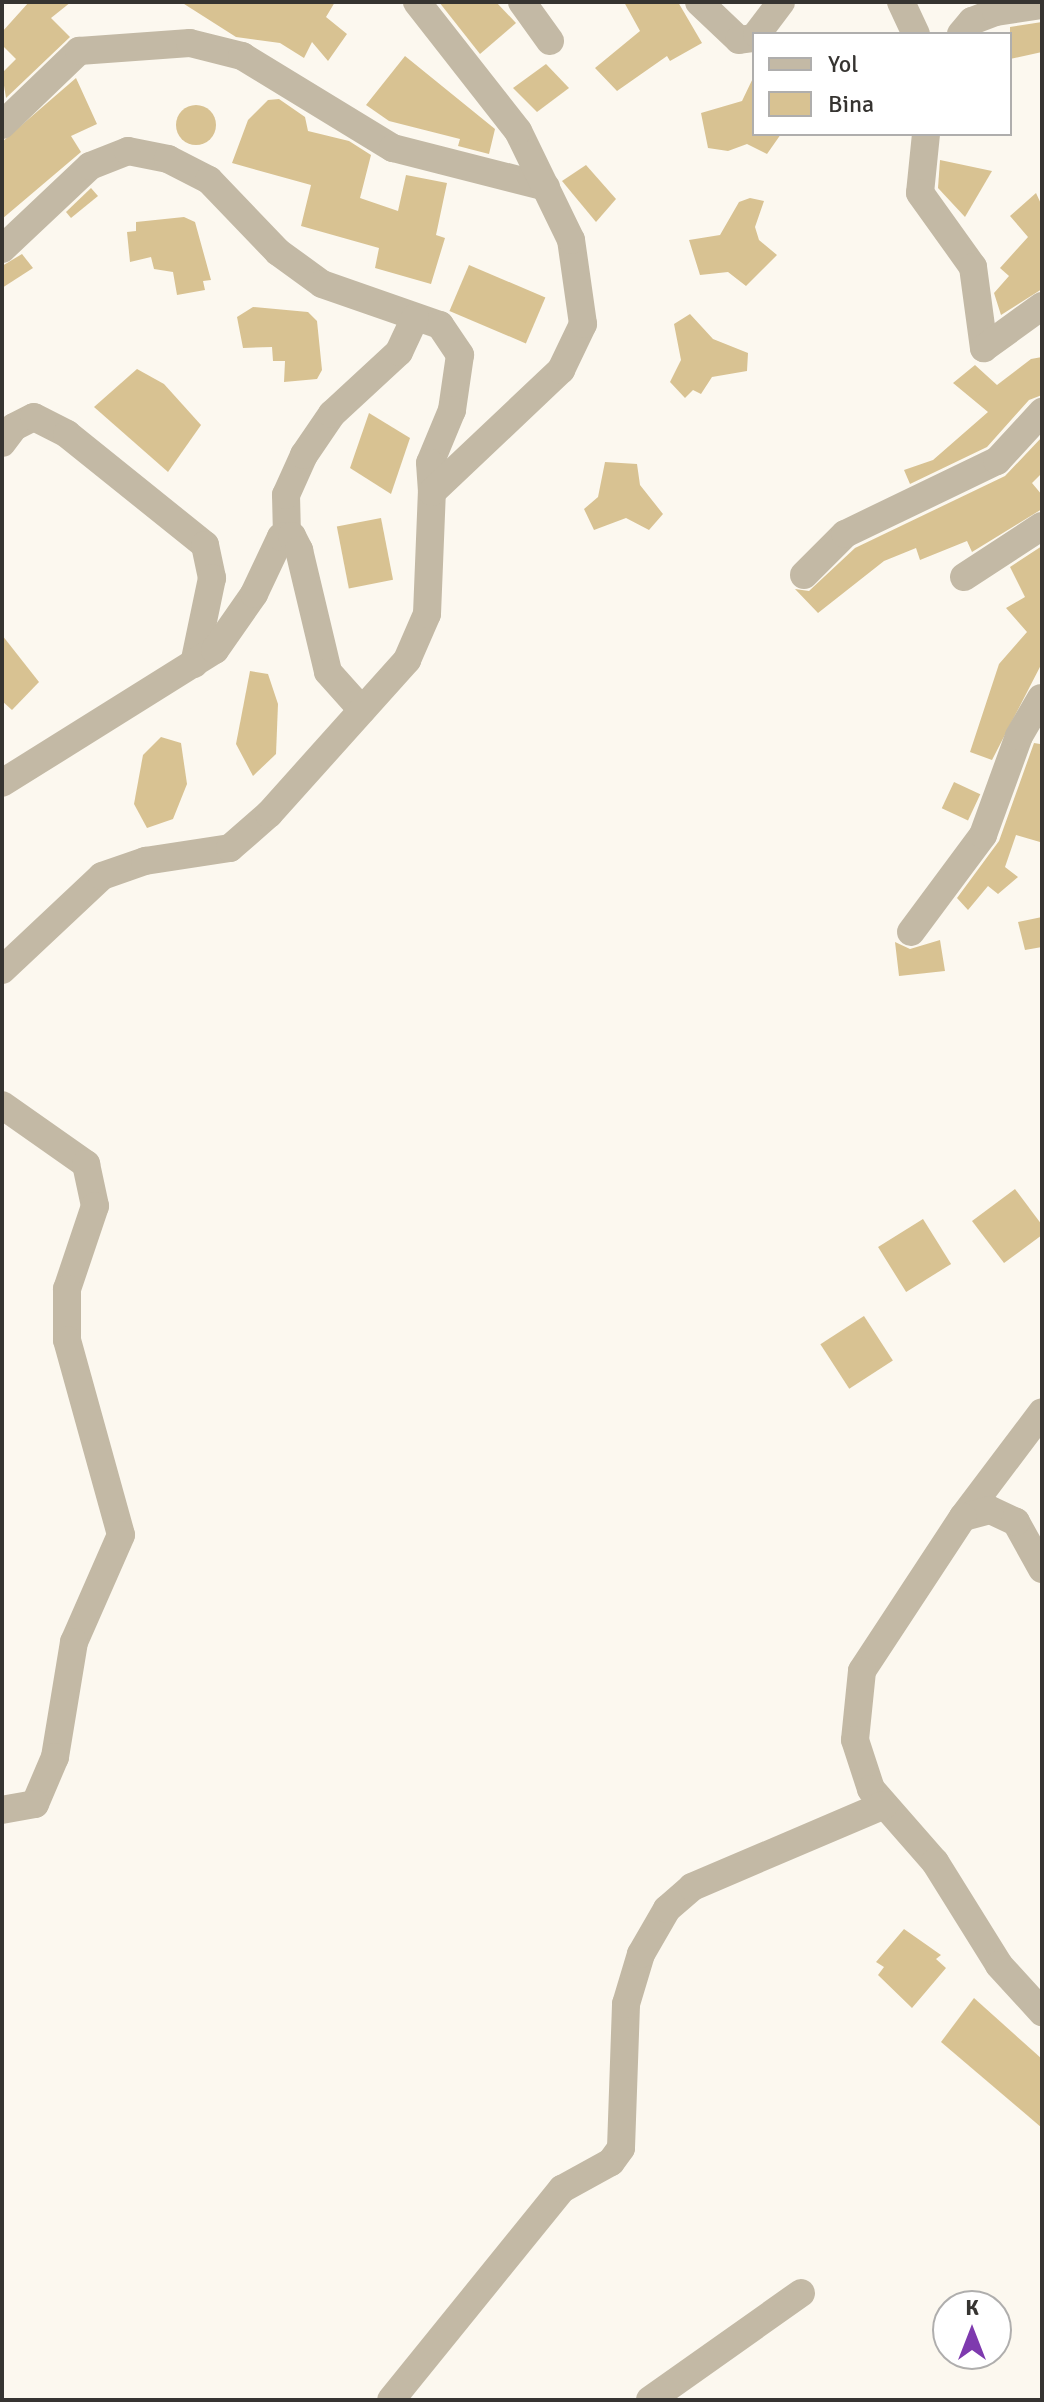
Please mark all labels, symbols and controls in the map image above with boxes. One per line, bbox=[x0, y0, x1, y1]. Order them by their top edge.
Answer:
legend bbox=[752, 32, 1012, 136]
text: Yol bbox=[828, 49, 858, 79]
text: Bina bbox=[828, 89, 874, 119]
north arrow bbox=[932, 2290, 1012, 2370]
text: K bbox=[965, 2294, 979, 2321]

